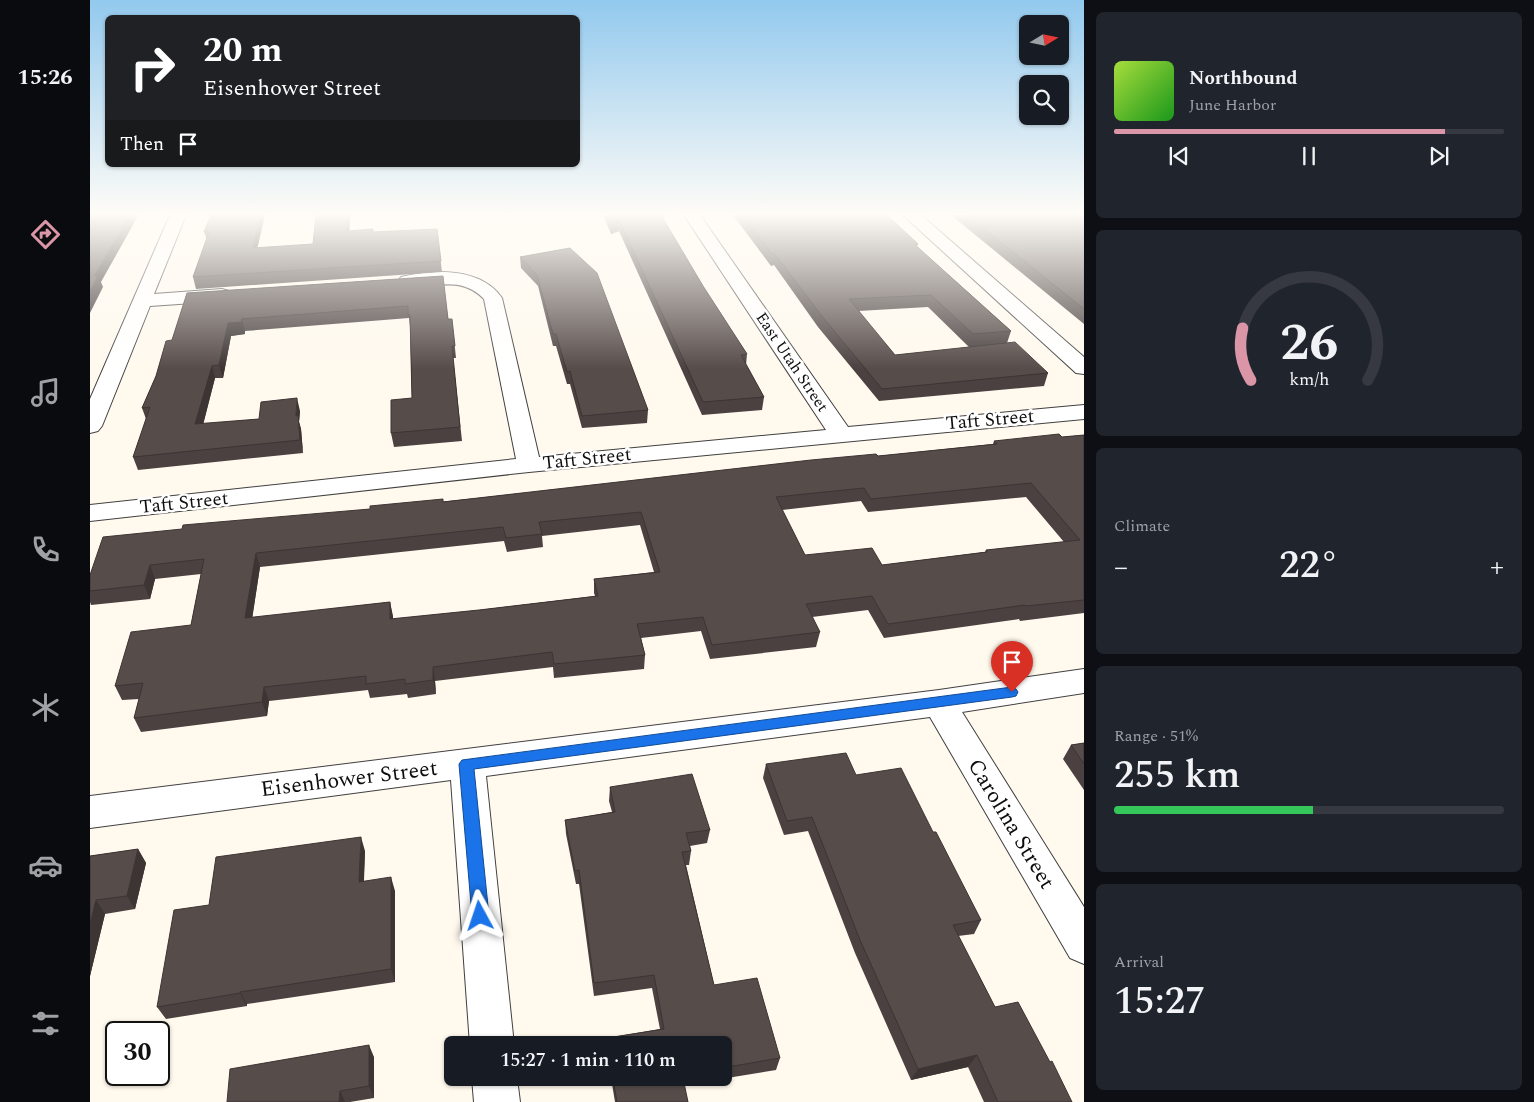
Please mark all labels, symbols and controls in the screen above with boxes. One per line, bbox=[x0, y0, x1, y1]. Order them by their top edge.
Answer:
north arrow bbox=[1019, 15, 1069, 65]
map controls bbox=[1019, 15, 1069, 125]
text: 20 m bbox=[203, 24, 283, 77]
icon: right bbox=[120, 35, 185, 100]
text: 15:26 bbox=[17, 61, 73, 94]
text: Northbound bbox=[1189, 64, 1298, 93]
text: Eisenhower Street bbox=[203, 72, 381, 105]
button: search bbox=[1019, 75, 1069, 125]
text: June Harbor bbox=[1189, 93, 1276, 117]
text: Then bbox=[120, 130, 164, 159]
icon: arrive bbox=[174, 130, 202, 158]
icon: previous bbox=[1165, 142, 1193, 170]
icon: pause bbox=[1295, 142, 1323, 170]
icon: next bbox=[1425, 142, 1453, 170]
icon: directions bbox=[28, 217, 63, 252]
text: 26 bbox=[1280, 304, 1338, 383]
street label: East Utah Street bbox=[750, 307, 835, 417]
text: km/h bbox=[1289, 366, 1329, 393]
icon: music bbox=[28, 375, 63, 410]
street label: Taft Street bbox=[944, 402, 1036, 438]
street label: Taft Street bbox=[541, 440, 633, 478]
street label: Taft Street bbox=[138, 484, 230, 522]
text: Climate bbox=[1114, 514, 1170, 538]
icon: phone bbox=[28, 532, 63, 567]
text: 22° bbox=[1279, 537, 1339, 595]
text: − bbox=[1114, 546, 1128, 589]
text: + bbox=[1490, 546, 1504, 589]
pin bbox=[991, 641, 1033, 692]
icon: arrive bbox=[998, 648, 1026, 676]
icon: climate bbox=[28, 690, 63, 725]
text: Range · 51% bbox=[1114, 724, 1198, 748]
text: 255 km bbox=[1114, 747, 1240, 805]
street label: Eisenhower Street bbox=[259, 752, 440, 806]
street label: Carolina Street bbox=[959, 752, 1063, 896]
icon: car bbox=[28, 848, 63, 883]
position arrow bbox=[453, 889, 505, 941]
text: Arrival bbox=[1114, 950, 1164, 974]
text: 15:27 bbox=[1114, 973, 1205, 1031]
icon: filters bbox=[28, 1006, 63, 1041]
speed limit sign: 30 bbox=[105, 1021, 170, 1086]
text: 15:27 · 1 min · 110 m bbox=[500, 1046, 676, 1075]

